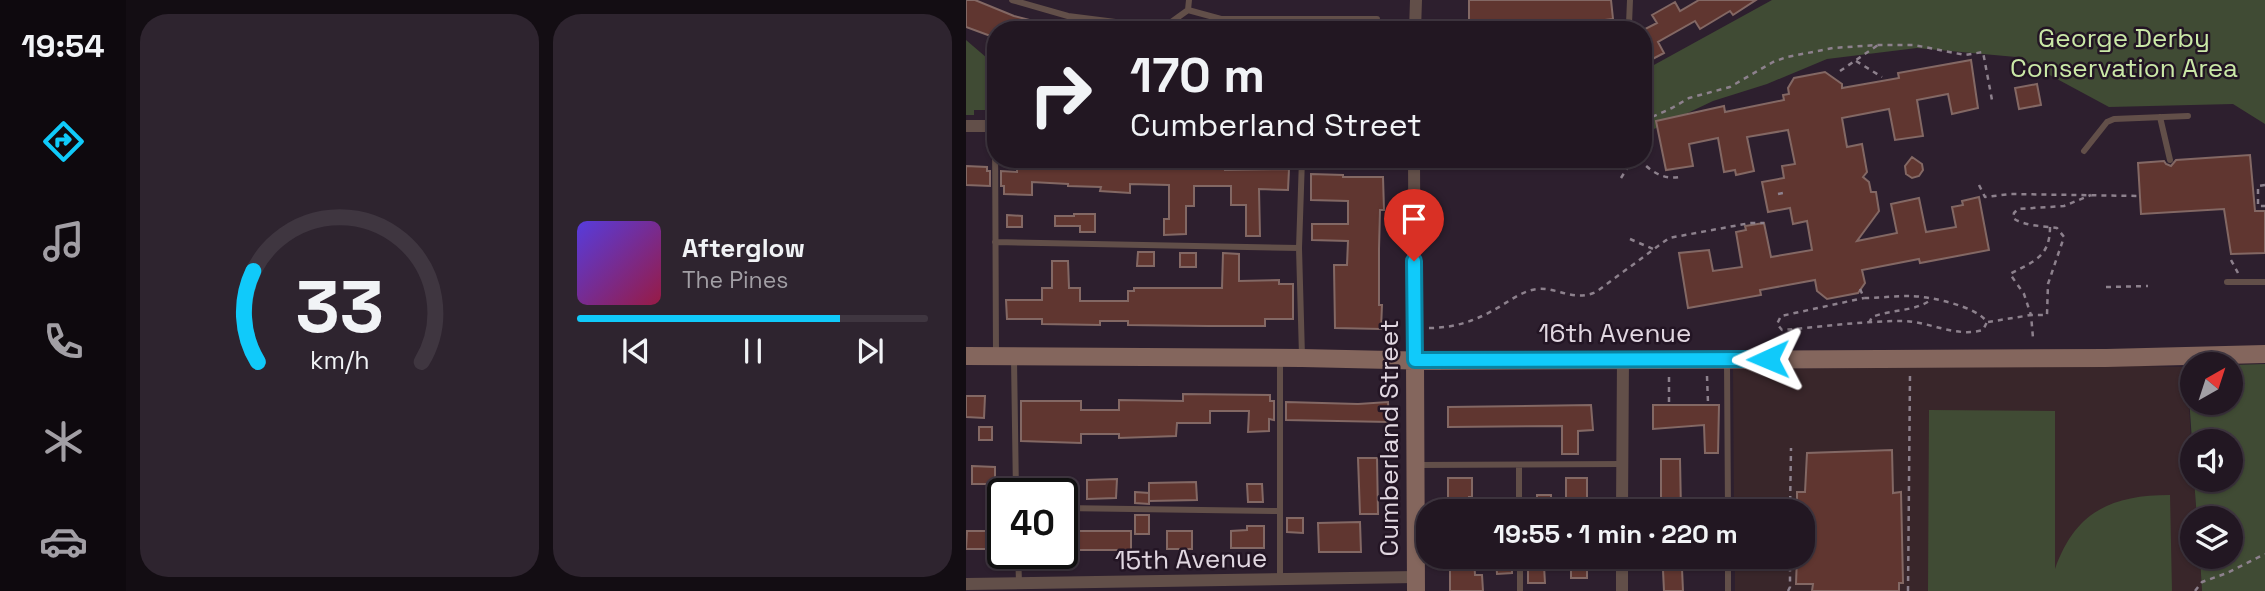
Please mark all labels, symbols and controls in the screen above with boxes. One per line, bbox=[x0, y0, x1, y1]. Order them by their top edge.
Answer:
park label: George Derby Conservation Area bbox=[2010, 21, 2238, 85]
text: 19:54 bbox=[21, 26, 105, 66]
text: 170 m bbox=[1130, 44, 1265, 106]
icon: right bbox=[1015, 49, 1106, 140]
text: Cumberland Street bbox=[1130, 105, 1422, 145]
icon: directions bbox=[39, 117, 88, 166]
pin bbox=[1384, 189, 1444, 261]
icon: arrive bbox=[1395, 200, 1433, 238]
icon: music bbox=[39, 217, 88, 266]
text: Afterglow bbox=[682, 231, 805, 265]
text: 33 bbox=[295, 260, 384, 353]
text: The Pines bbox=[682, 265, 788, 295]
street label: 16th Avenue bbox=[1539, 316, 1691, 350]
icon: phone bbox=[39, 317, 88, 366]
street label: Cumberland Street bbox=[1372, 319, 1406, 557]
position arrow bbox=[1731, 322, 1805, 396]
icon: previous bbox=[617, 332, 655, 370]
icon: pause bbox=[734, 332, 772, 370]
icon: next bbox=[851, 332, 889, 370]
text: km/h bbox=[310, 343, 369, 375]
north arrow bbox=[2180, 352, 2244, 415]
map controls bbox=[2180, 352, 2243, 569]
icon: climate bbox=[39, 417, 88, 466]
button: sound bbox=[2180, 429, 2243, 492]
speed limit sign: 40 bbox=[987, 478, 1078, 569]
button: layers bbox=[2180, 506, 2243, 569]
icon: car bbox=[39, 517, 88, 566]
text: 19:55 · 1 min · 220 m bbox=[1493, 517, 1738, 551]
street label: 15th Avenue bbox=[1114, 541, 1268, 577]

